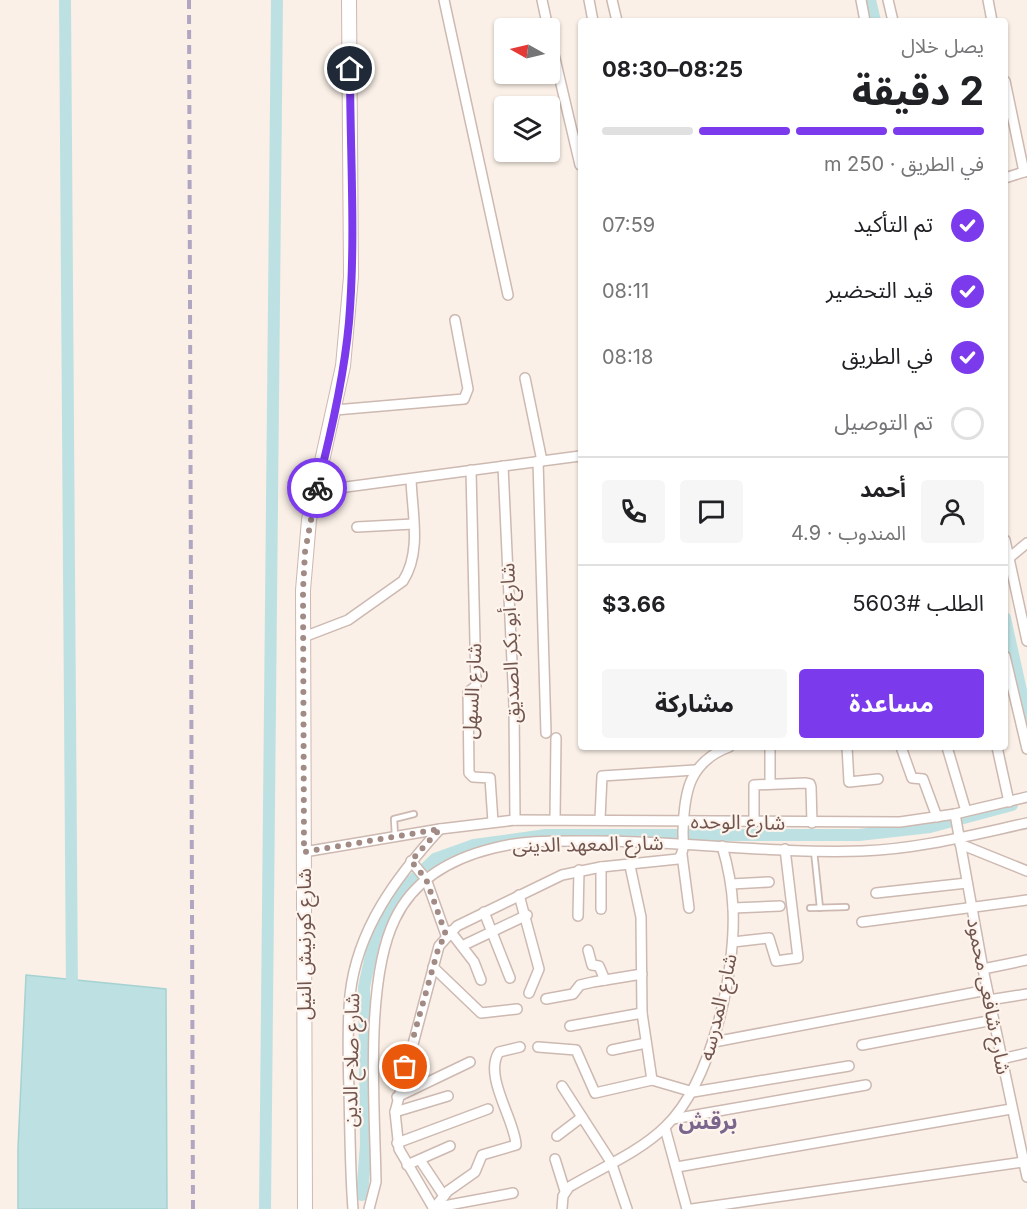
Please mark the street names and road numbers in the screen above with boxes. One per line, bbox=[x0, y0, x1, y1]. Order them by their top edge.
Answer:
street label: شارع أبو بكر الصديق bbox=[495, 562, 528, 724]
street label: شارع السهل bbox=[457, 642, 489, 740]
street label: شارع الوحده bbox=[690, 809, 785, 838]
street label: شارع المعهد الدينى bbox=[512, 831, 664, 860]
street label: شارع كورنيش النيل bbox=[292, 868, 319, 1020]
street label: شارع شافعى محمود bbox=[959, 915, 1016, 1077]
street label: شارع المدرسه bbox=[694, 951, 745, 1063]
street label: شارع صلاح الدين bbox=[338, 993, 367, 1127]

